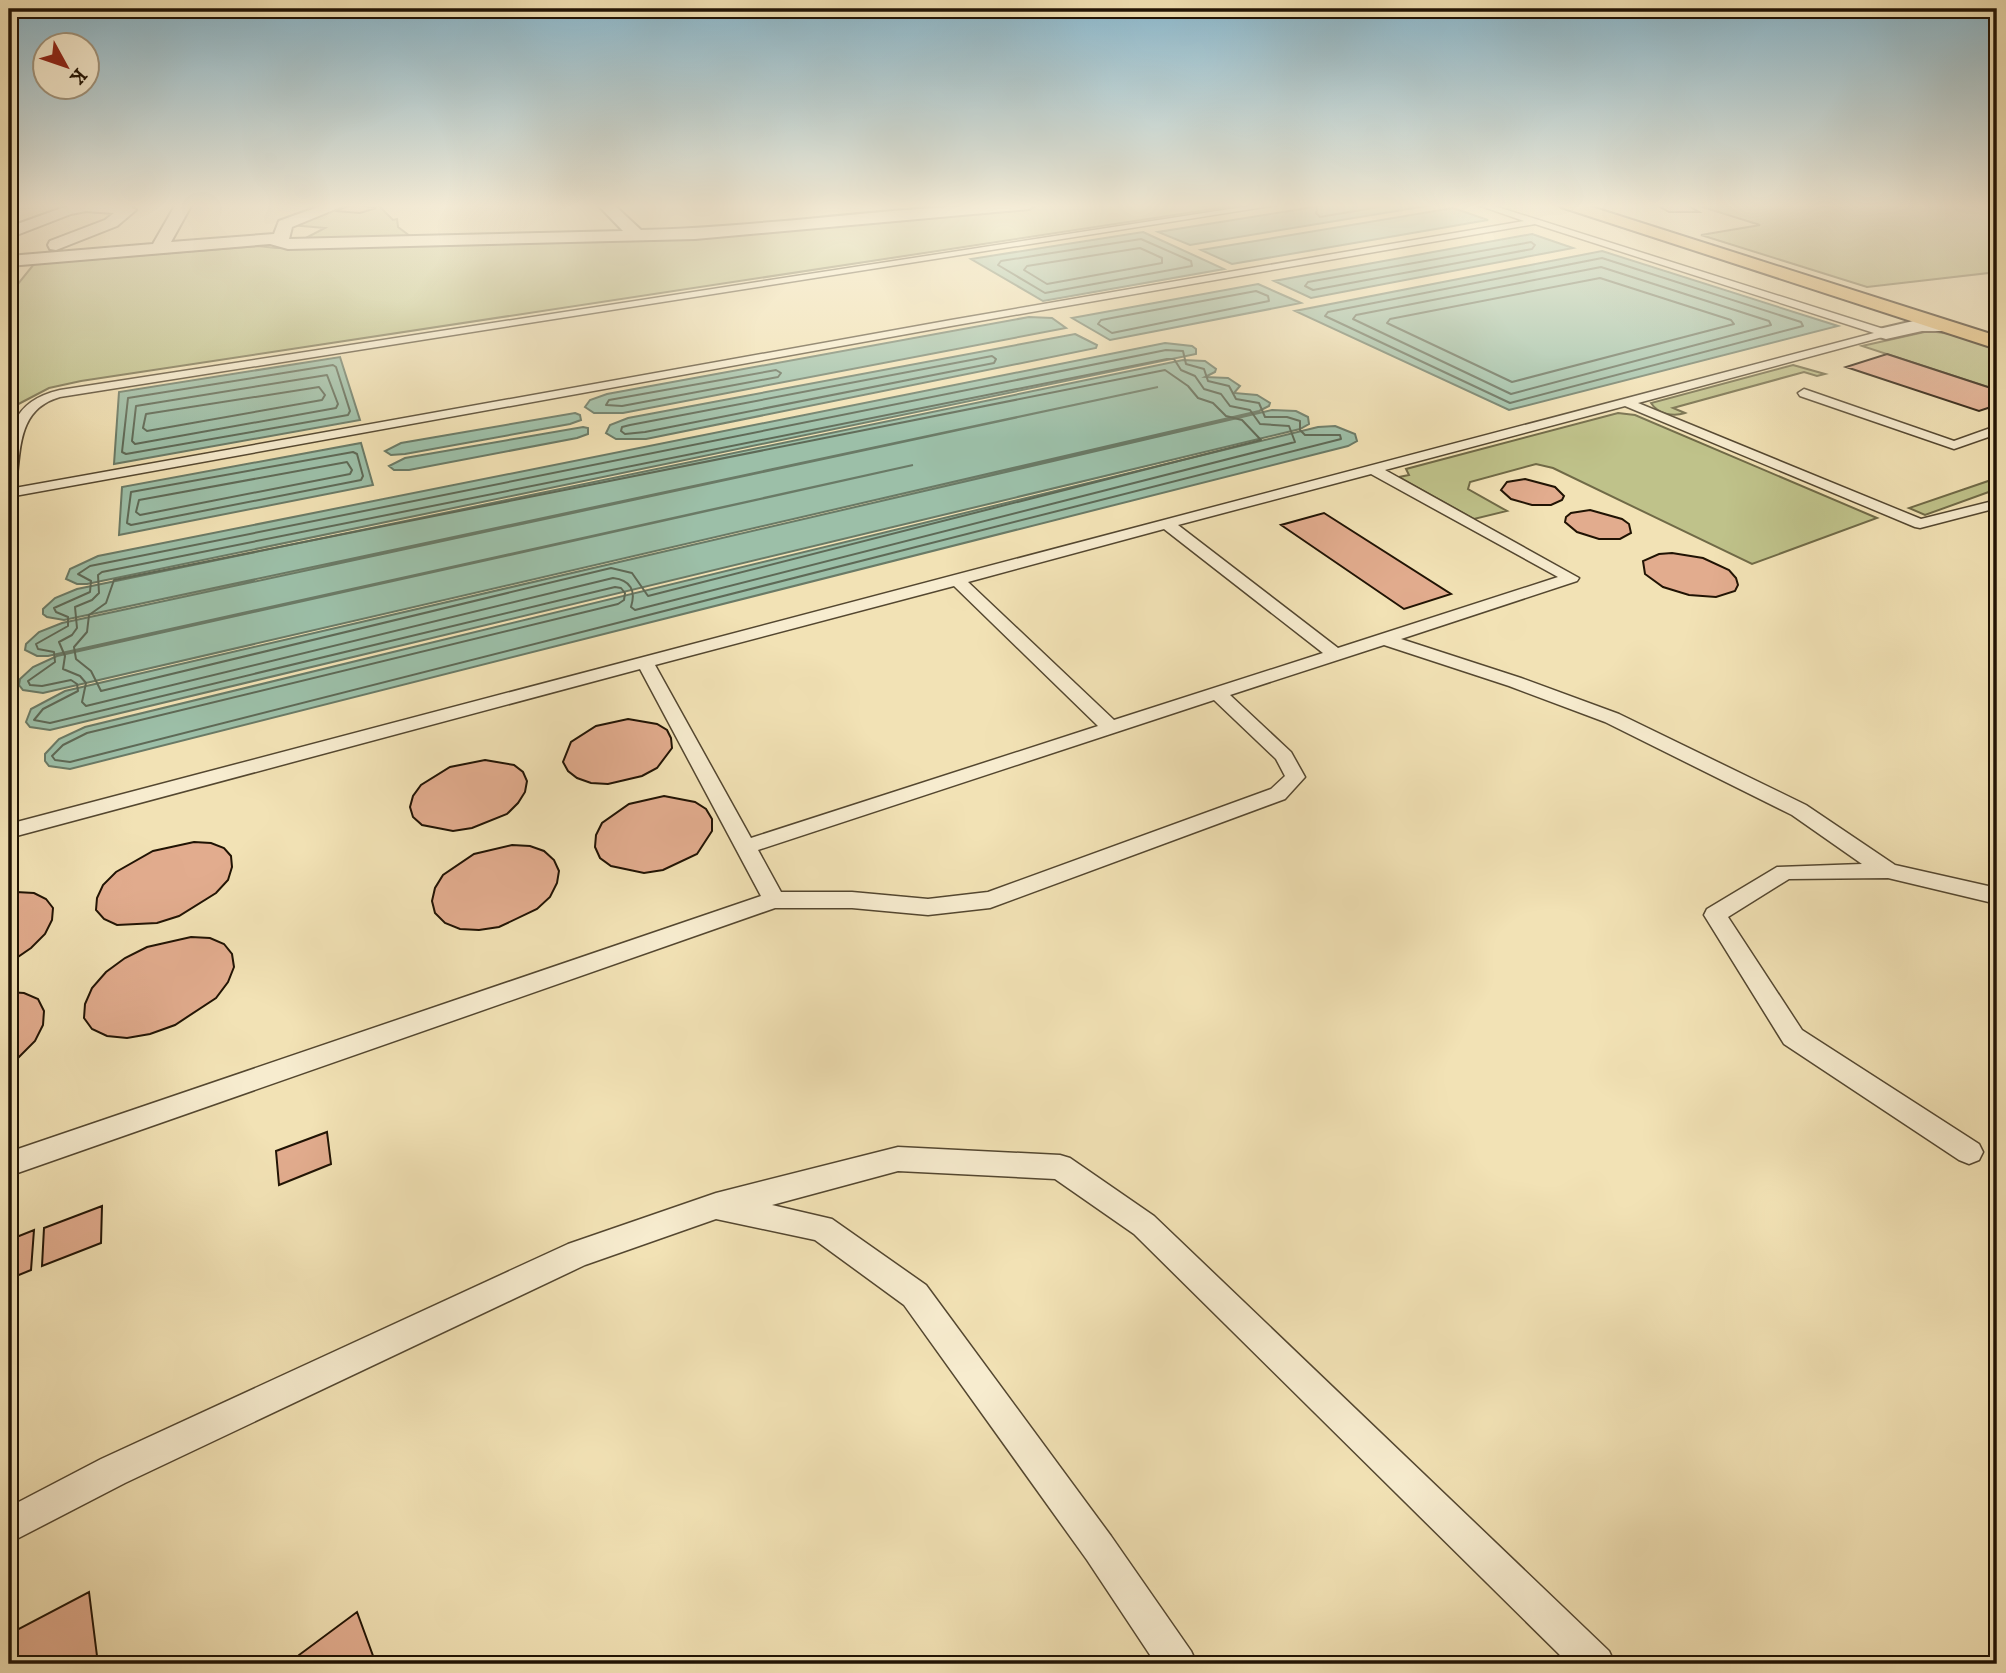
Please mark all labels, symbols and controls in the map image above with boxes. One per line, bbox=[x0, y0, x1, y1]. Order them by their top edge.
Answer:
north arrow bbox=[32, 32, 102, 102]
text: K bbox=[64, 63, 91, 89]

